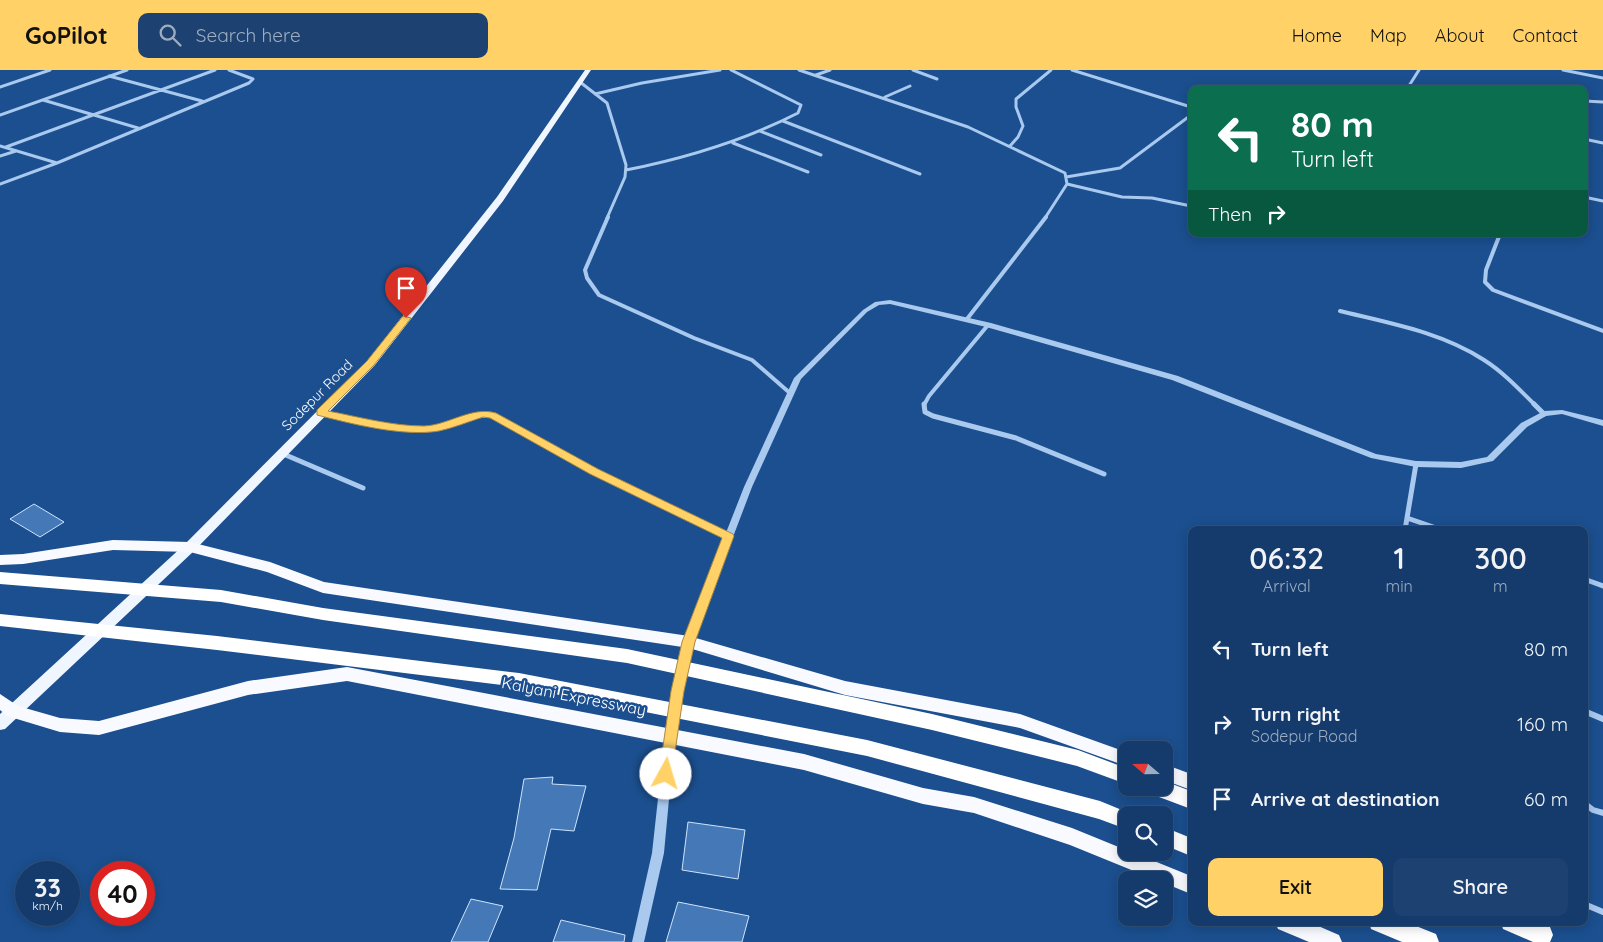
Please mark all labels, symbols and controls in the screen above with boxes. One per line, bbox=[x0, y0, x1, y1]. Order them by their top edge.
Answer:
search box bbox=[138, 13, 488, 58]
text: GoPilot bbox=[25, 20, 108, 50]
icon: search bbox=[156, 21, 184, 49]
text: Search here bbox=[196, 23, 301, 47]
text: Home bbox=[1292, 24, 1342, 47]
text: Map bbox=[1370, 24, 1407, 47]
text: About bbox=[1435, 24, 1485, 47]
text: Contact bbox=[1513, 24, 1578, 47]
text: 80 m bbox=[1291, 102, 1374, 146]
icon: left bbox=[1208, 105, 1273, 170]
text: Turn left bbox=[1291, 145, 1374, 173]
icon: right bbox=[1262, 200, 1290, 228]
text: Then bbox=[1208, 202, 1252, 226]
pin bbox=[385, 267, 427, 318]
icon: arrive bbox=[392, 274, 420, 302]
street label: Sodepur Road bbox=[278, 356, 356, 434]
text: 06:32 bbox=[1249, 539, 1324, 577]
text: 1 bbox=[1393, 539, 1405, 577]
text: 300 bbox=[1474, 539, 1527, 577]
text: Arrival bbox=[1263, 576, 1311, 596]
text: min bbox=[1386, 576, 1413, 596]
text: m bbox=[1493, 576, 1508, 596]
icon: left bbox=[1208, 635, 1236, 663]
text: Turn left bbox=[1251, 637, 1329, 661]
text: 80 m bbox=[1524, 637, 1568, 661]
street label: Kalyani Expressway bbox=[500, 672, 648, 720]
text: Turn right bbox=[1251, 702, 1340, 726]
icon: right bbox=[1208, 710, 1236, 738]
text: 160 m bbox=[1517, 712, 1568, 736]
text: Sodepur Road bbox=[1251, 726, 1357, 746]
north arrow bbox=[1118, 741, 1172, 796]
map controls bbox=[1118, 741, 1173, 926]
position arrow bbox=[639, 747, 691, 799]
icon: arrive bbox=[1208, 785, 1236, 813]
text: Arrive at destination bbox=[1251, 787, 1440, 811]
text: 60 m bbox=[1524, 787, 1568, 811]
button: search bbox=[1118, 806, 1173, 861]
button: Exit bbox=[1208, 858, 1383, 916]
button: Share bbox=[1393, 858, 1568, 916]
speed limit sign: 40 bbox=[90, 861, 155, 926]
button: layers bbox=[1118, 871, 1173, 926]
text: 33 bbox=[34, 872, 61, 903]
text: km/h bbox=[32, 898, 63, 913]

